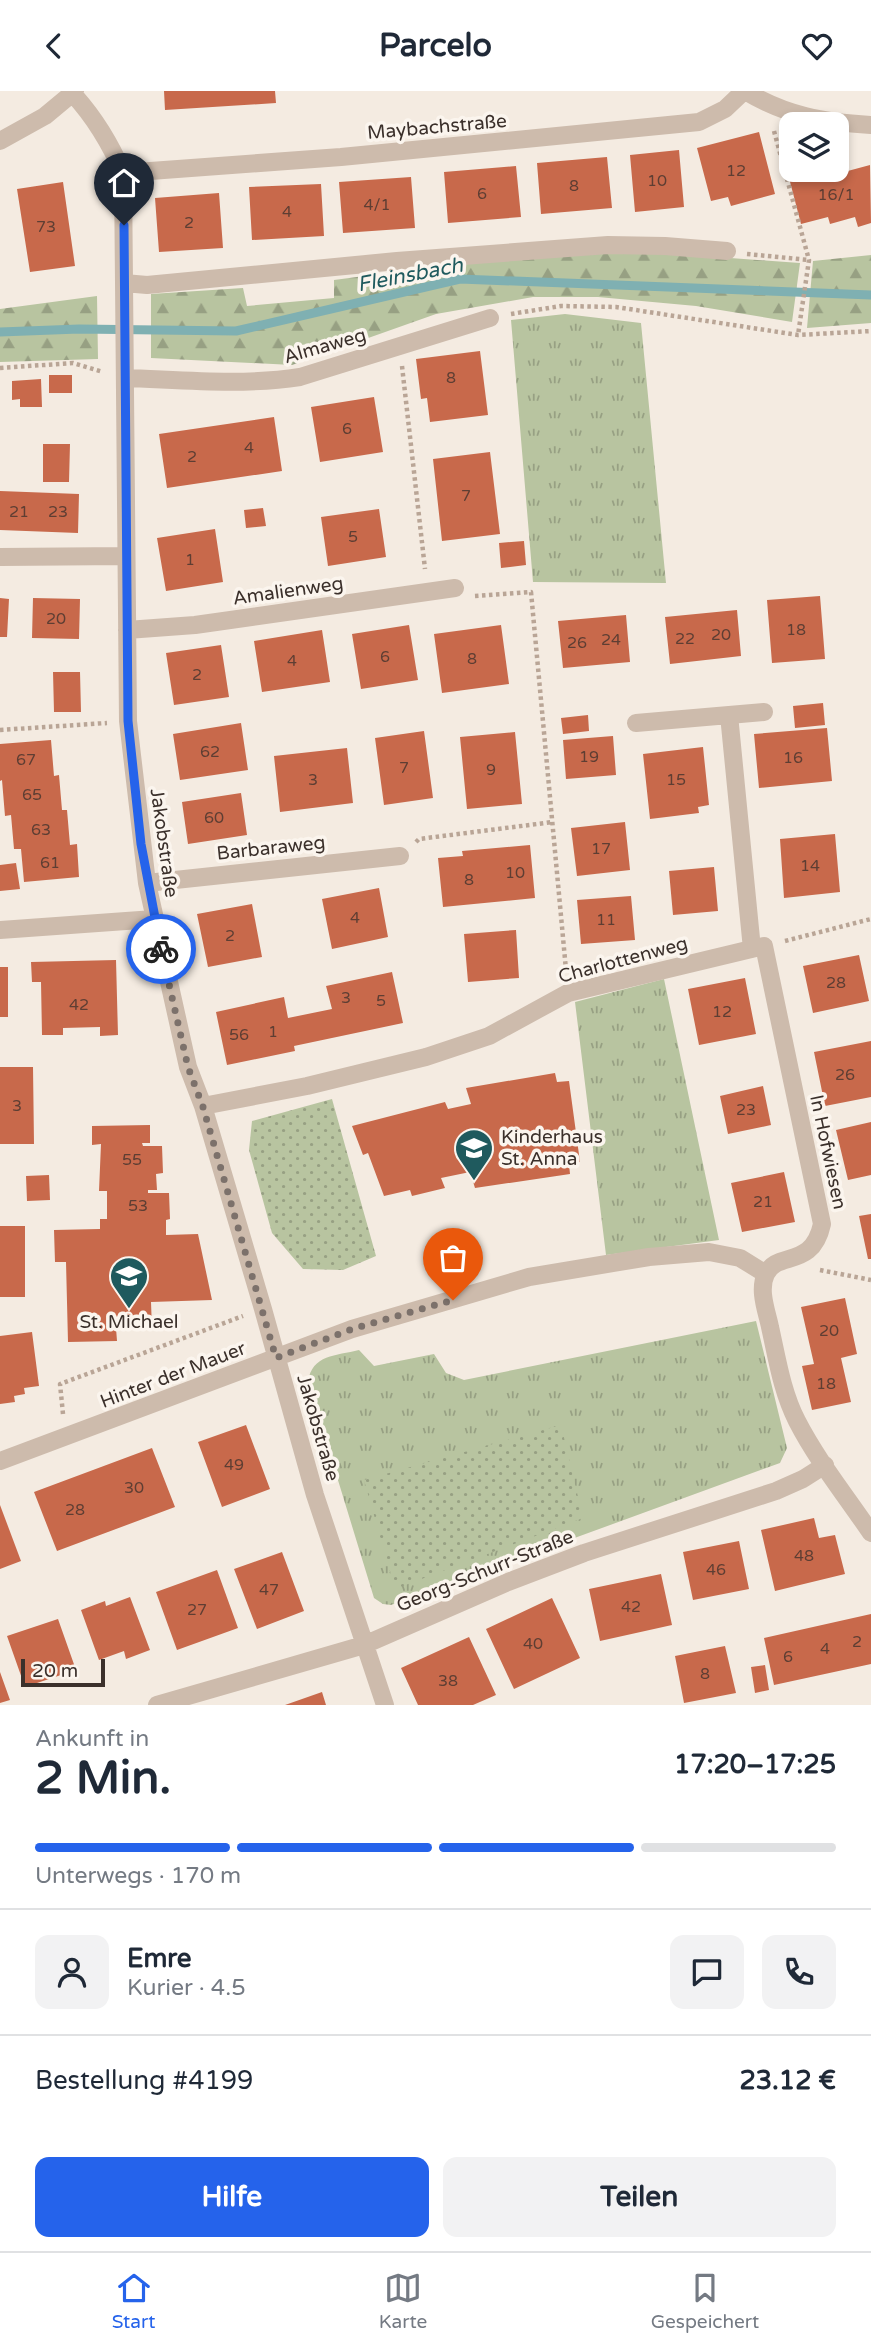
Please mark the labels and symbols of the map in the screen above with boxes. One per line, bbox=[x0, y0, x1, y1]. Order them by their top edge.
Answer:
street label: Maybachstraße bbox=[366, 110, 508, 144]
pin bbox=[94, 153, 154, 225]
house number: 12 bbox=[726, 161, 746, 181]
house number: 10 bbox=[647, 171, 667, 191]
house number: 8 bbox=[569, 176, 579, 196]
house number: 6 bbox=[477, 184, 487, 204]
house number: 16/1 bbox=[817, 185, 855, 205]
house number: 4/1 bbox=[363, 195, 391, 215]
house number: 4 bbox=[282, 202, 292, 222]
house number: 2 bbox=[184, 213, 194, 233]
house number: 73 bbox=[36, 217, 56, 237]
water label: Fleinsbach bbox=[355, 252, 466, 297]
street label: Almaweg bbox=[281, 324, 369, 368]
house number: 8 bbox=[446, 368, 456, 388]
house number: 6 bbox=[342, 419, 352, 439]
house number: 4 bbox=[244, 438, 254, 458]
house number: 2 bbox=[187, 447, 197, 467]
house number: 7 bbox=[461, 486, 471, 506]
house number: 21 bbox=[9, 502, 29, 522]
house number: 23 bbox=[48, 502, 68, 522]
house number: 5 bbox=[348, 527, 358, 547]
house number: 1 bbox=[185, 550, 195, 570]
street label: Amalienweg bbox=[231, 572, 345, 610]
house number: 20 bbox=[46, 609, 66, 629]
house number: 18 bbox=[786, 620, 806, 640]
house number: 20 bbox=[711, 625, 731, 645]
house number: 22 bbox=[675, 629, 695, 649]
house number: 24 bbox=[601, 630, 621, 650]
house number: 26 bbox=[567, 633, 587, 653]
house number: 6 bbox=[380, 647, 390, 667]
house number: 8 bbox=[467, 649, 477, 669]
house number: 4 bbox=[287, 651, 297, 671]
house number: 2 bbox=[192, 665, 202, 685]
house number: 62 bbox=[200, 742, 220, 762]
house number: 19 bbox=[579, 747, 599, 767]
house number: 16 bbox=[783, 748, 803, 768]
house number: 67 bbox=[16, 750, 36, 770]
house number: 7 bbox=[399, 758, 409, 778]
house number: 9 bbox=[486, 760, 496, 780]
house number: 3 bbox=[308, 770, 318, 790]
house number: 15 bbox=[666, 770, 686, 790]
house number: 65 bbox=[22, 785, 42, 805]
street label: Jakobstraße bbox=[145, 787, 183, 899]
house number: 60 bbox=[204, 808, 224, 828]
house number: 63 bbox=[31, 820, 51, 840]
street label: Barbaraweg bbox=[216, 831, 326, 865]
house number: 17 bbox=[591, 839, 611, 859]
house number: 61 bbox=[40, 853, 60, 873]
house number: 14 bbox=[800, 856, 820, 876]
house number: 10 bbox=[505, 863, 525, 883]
house number: 8 bbox=[464, 870, 474, 890]
house number: 4 bbox=[350, 908, 360, 928]
house number: 11 bbox=[596, 910, 616, 930]
courier bbox=[126, 914, 196, 984]
house number: 2 bbox=[225, 926, 235, 946]
street label: Charlottenweg bbox=[556, 932, 690, 988]
house number: 28 bbox=[826, 973, 846, 993]
house number: 3 bbox=[341, 988, 351, 1008]
house number: 5 bbox=[376, 991, 386, 1011]
house number: 42 bbox=[69, 995, 89, 1015]
house number: 12 bbox=[712, 1002, 732, 1022]
house number: 1 bbox=[268, 1022, 278, 1042]
house number: 56 bbox=[229, 1025, 249, 1045]
house number: 26 bbox=[835, 1065, 855, 1085]
street label: In Hofwiesen bbox=[805, 1093, 851, 1211]
house number: 3 bbox=[12, 1096, 22, 1116]
house number: 23 bbox=[736, 1100, 756, 1120]
place label: Kinderhaus St. Anna bbox=[501, 1126, 603, 1170]
school or university icon: Kinderhaus St. Anna bbox=[453, 1127, 495, 1182]
house number: 55 bbox=[122, 1150, 142, 1170]
house number: 21 bbox=[753, 1192, 773, 1212]
house number: 53 bbox=[128, 1196, 148, 1216]
pin bbox=[423, 1228, 483, 1300]
school or university icon: St. Michael bbox=[108, 1255, 150, 1310]
place label: St. Michael bbox=[79, 1311, 179, 1333]
house number: 20 bbox=[819, 1321, 839, 1341]
street label: Hinter der Mauer bbox=[97, 1337, 249, 1413]
street label: Jakobstraße bbox=[292, 1372, 344, 1484]
house number: 18 bbox=[816, 1374, 836, 1394]
house number: 49 bbox=[224, 1455, 244, 1475]
house number: 30 bbox=[124, 1478, 144, 1498]
house number: 28 bbox=[65, 1500, 85, 1520]
street label: Georg-Schurr-Straße bbox=[393, 1525, 577, 1617]
house number: 48 bbox=[794, 1546, 814, 1566]
house number: 46 bbox=[706, 1560, 726, 1580]
house number: 47 bbox=[259, 1580, 279, 1600]
house number: 42 bbox=[621, 1597, 641, 1617]
house number: 27 bbox=[187, 1600, 207, 1620]
house number: 2 bbox=[852, 1632, 862, 1652]
house number: 40 bbox=[523, 1634, 543, 1654]
house number: 4 bbox=[820, 1639, 830, 1659]
house number: 6 bbox=[783, 1647, 793, 1667]
scale bar bbox=[21, 1656, 105, 1688]
house number: 8 bbox=[700, 1664, 710, 1684]
house number: 38 bbox=[438, 1671, 458, 1691]

